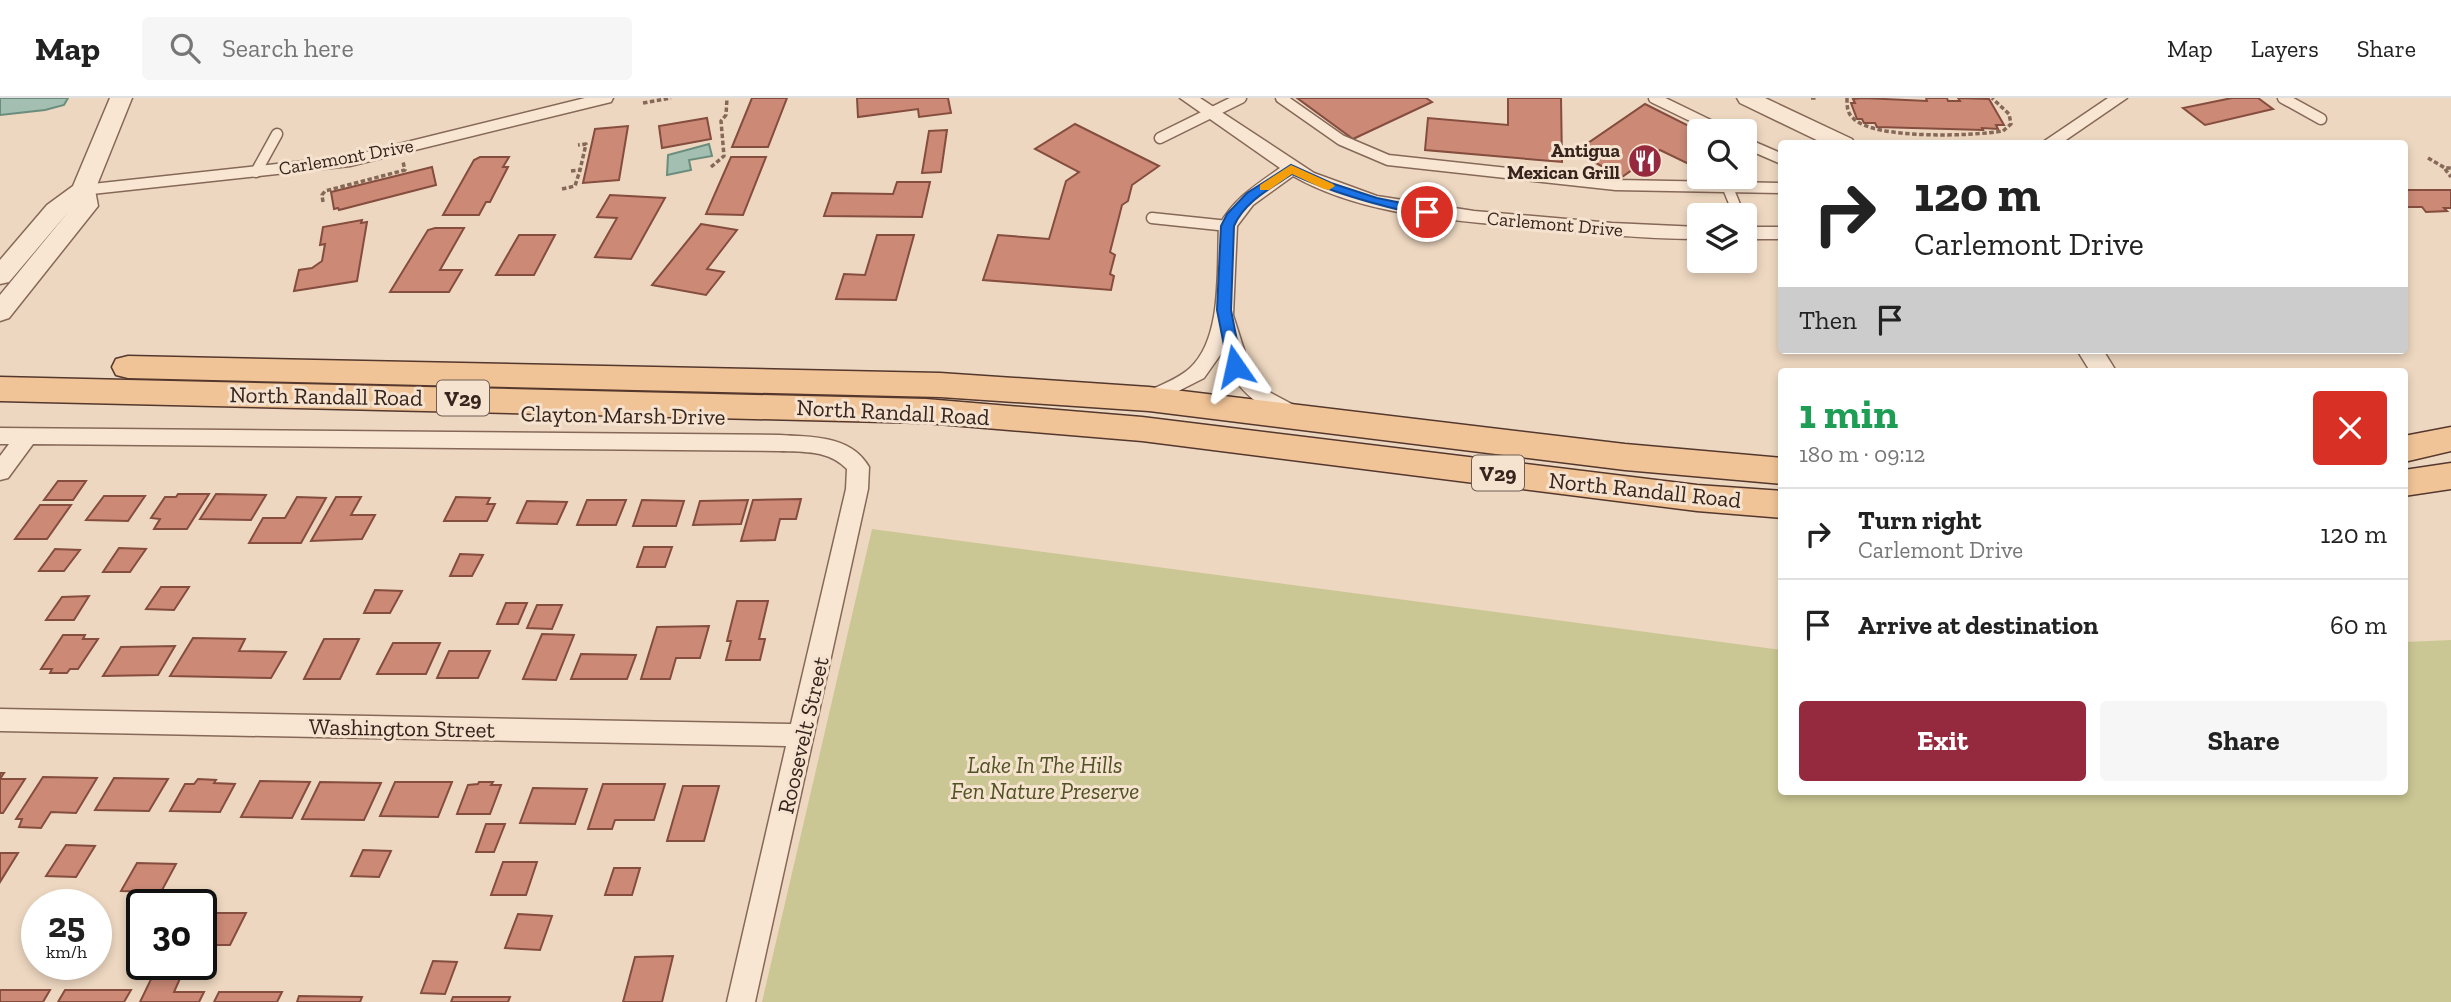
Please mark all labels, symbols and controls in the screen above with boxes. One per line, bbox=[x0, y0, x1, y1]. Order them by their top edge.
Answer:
search box bbox=[142, 17, 632, 80]
text: Map bbox=[35, 29, 100, 68]
icon: search bbox=[166, 29, 204, 67]
text: Search here bbox=[222, 32, 354, 64]
text: Map bbox=[2167, 34, 2213, 63]
text: Layers bbox=[2251, 34, 2319, 63]
text: Share bbox=[2357, 34, 2416, 63]
map controls bbox=[1687, 119, 1757, 273]
button: search bbox=[1687, 119, 1757, 189]
street label: Carlemont Drive bbox=[277, 134, 415, 180]
place label: Antigua Mexican Grill bbox=[1507, 139, 1621, 184]
restaurant icon: Antigua Mexican Grill bbox=[1626, 142, 1664, 180]
text: 120 m bbox=[1914, 165, 2040, 224]
icon: right bbox=[1799, 168, 1890, 259]
pin bbox=[1397, 182, 1457, 242]
icon: arrive bbox=[1408, 193, 1446, 231]
button: layers bbox=[1687, 203, 1757, 273]
street label: Carlemont Drive bbox=[1486, 207, 1624, 241]
text: Carlemont Drive bbox=[1914, 225, 2144, 263]
icon: arrive bbox=[1871, 301, 1909, 339]
text: Then bbox=[1799, 304, 1857, 336]
position arrow bbox=[1198, 329, 1272, 403]
street label: North Randall Road bbox=[229, 380, 423, 412]
road number: V29 bbox=[437, 380, 489, 416]
text: 1 min bbox=[1799, 388, 1898, 439]
button: close bbox=[2313, 391, 2387, 465]
street label: North Randall Road bbox=[796, 393, 991, 431]
street label: Clayton Marsh Drive bbox=[520, 399, 726, 431]
text: 180 m · 09:12 bbox=[1799, 440, 1925, 468]
road number: V29 bbox=[1472, 456, 1524, 490]
street label: North Randall Road bbox=[1547, 466, 1743, 514]
text: Turn right bbox=[1858, 504, 1981, 536]
icon: right bbox=[1799, 515, 1837, 553]
text: 120 m bbox=[2320, 518, 2387, 550]
text: Carlemont Drive bbox=[1858, 536, 2023, 564]
icon: arrive bbox=[1799, 606, 1837, 644]
text: Arrive at destination bbox=[1858, 609, 2098, 641]
text: 60 m bbox=[2330, 609, 2387, 641]
street label: Roosevelt Street bbox=[771, 653, 835, 816]
button: Exit bbox=[1799, 701, 2086, 781]
button: Share bbox=[2100, 701, 2387, 781]
street label: Washington Street bbox=[309, 712, 496, 744]
park label: Lake In The Hills Fen Nature Preserve bbox=[951, 751, 1139, 805]
speed limit sign: 30 bbox=[126, 889, 217, 980]
text: 25 bbox=[48, 904, 85, 946]
text: km/h bbox=[46, 941, 87, 963]

